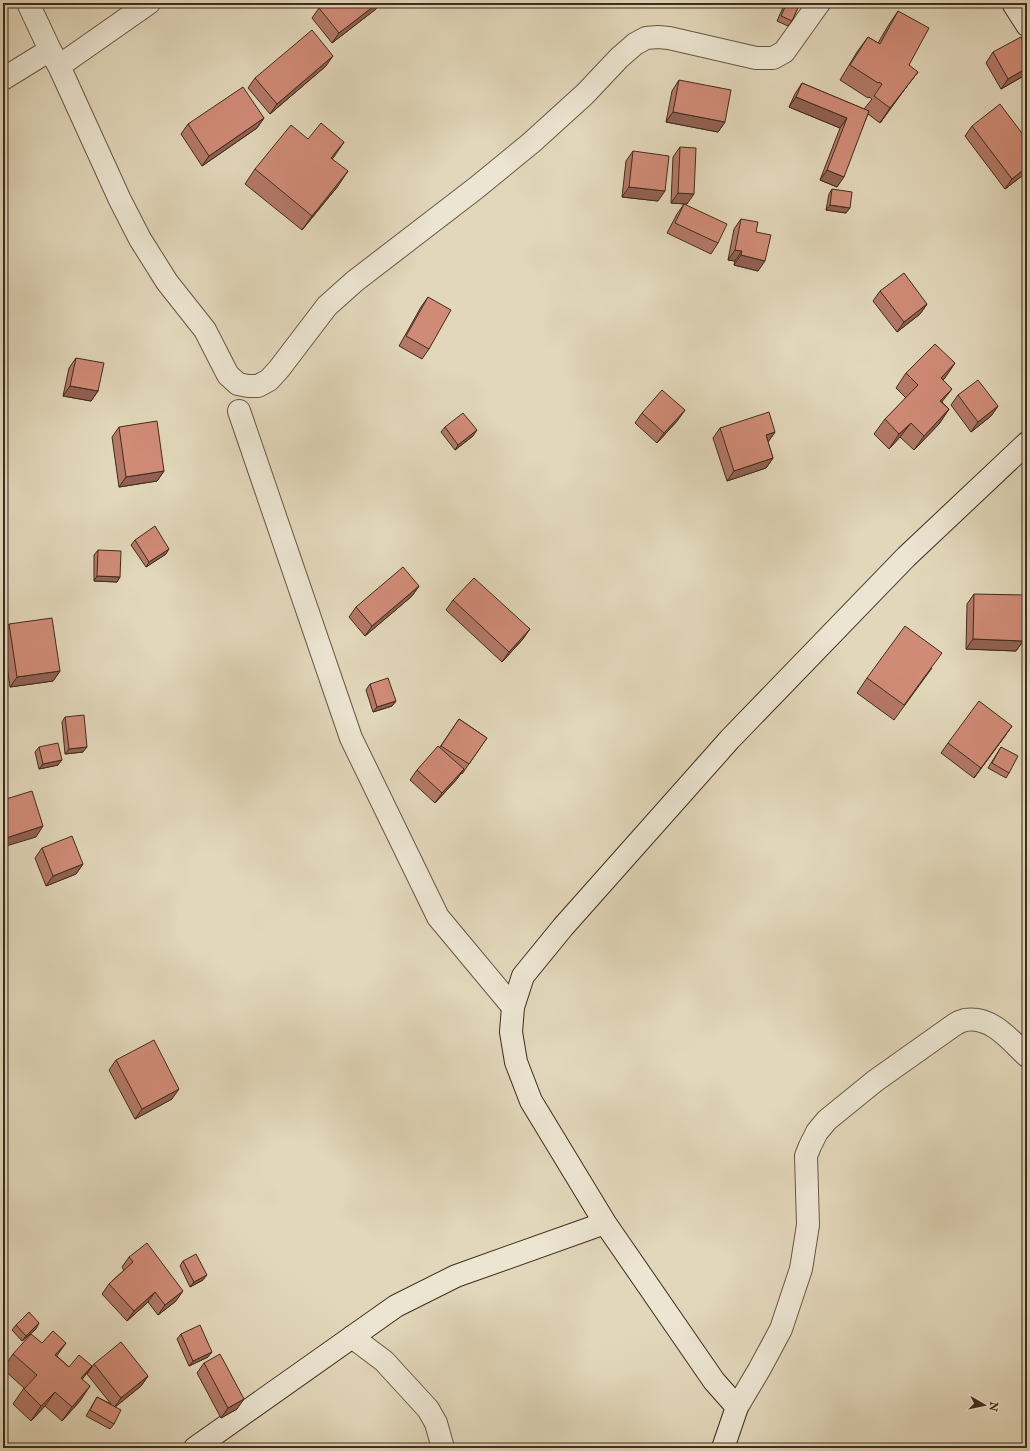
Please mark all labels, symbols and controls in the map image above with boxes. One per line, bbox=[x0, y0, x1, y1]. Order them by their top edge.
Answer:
north arrow bbox=[964, 1385, 1004, 1425]
text: N bbox=[985, 1400, 1001, 1413]

